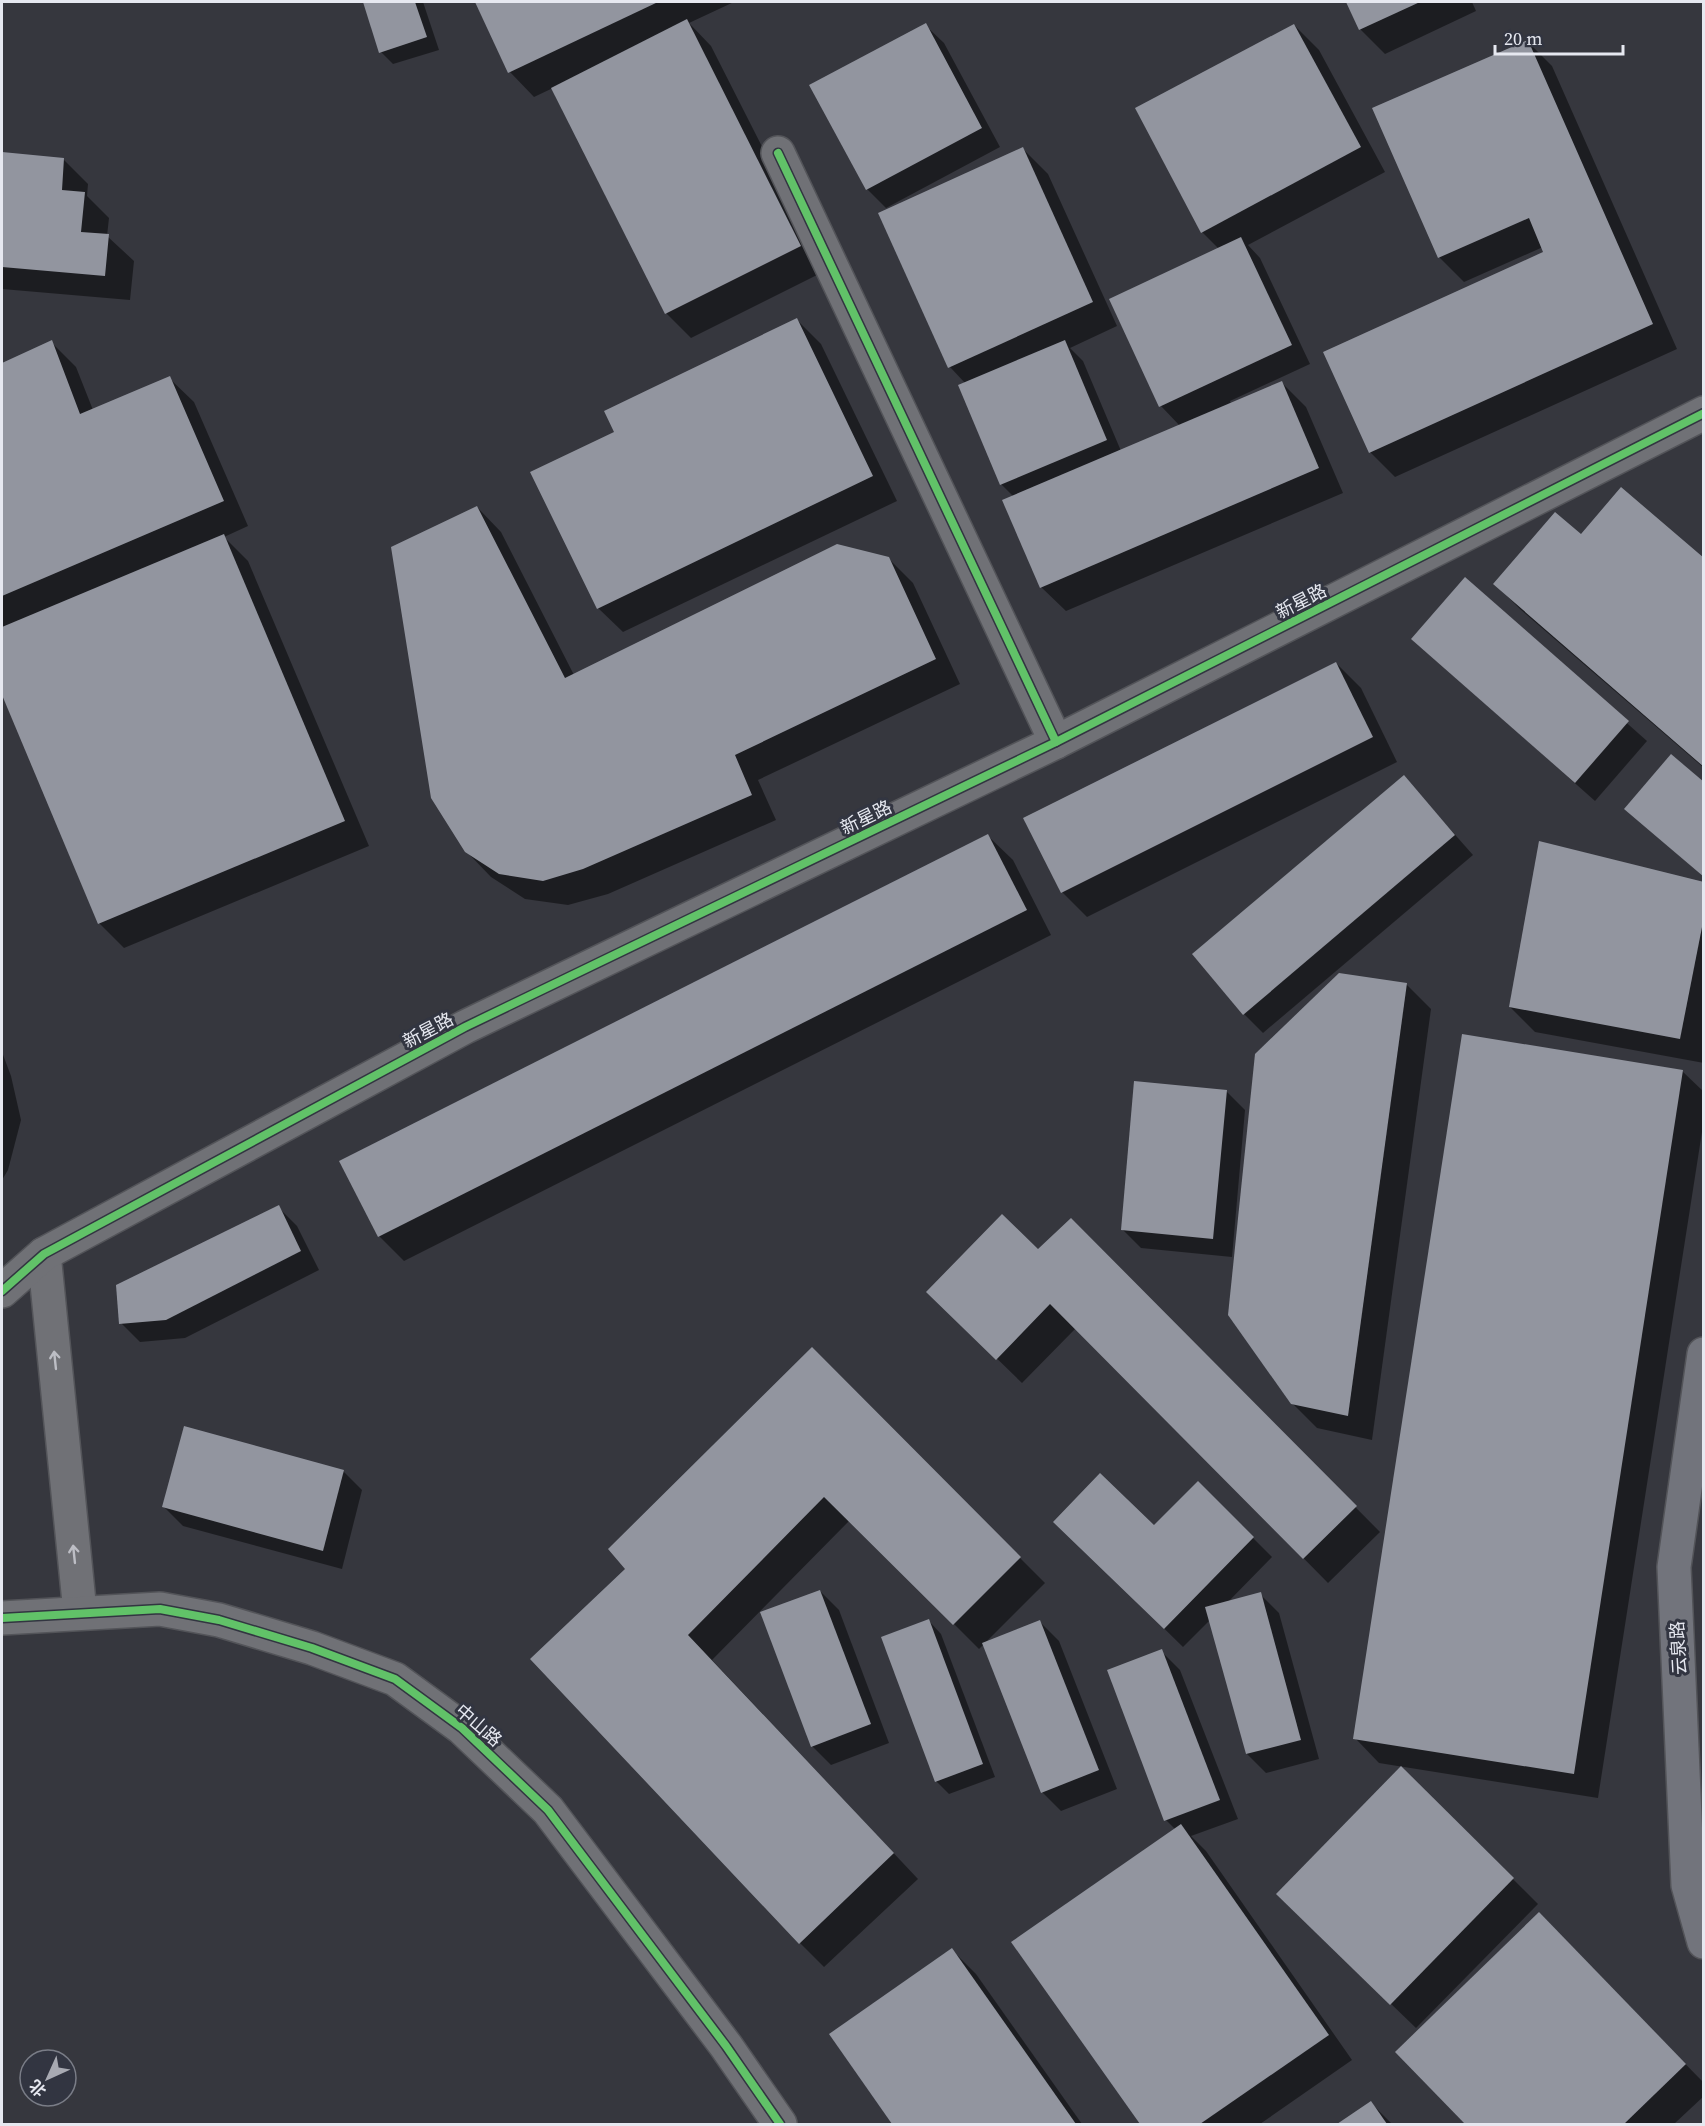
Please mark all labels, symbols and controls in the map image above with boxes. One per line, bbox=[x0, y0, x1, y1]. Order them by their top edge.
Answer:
scale bar bbox=[1495, 18, 1622, 56]
text: 20 m bbox=[1504, 26, 1542, 51]
street label: 新星路 bbox=[1271, 578, 1331, 624]
street label: 新星路 bbox=[836, 794, 896, 840]
street label: 新星路 bbox=[398, 1006, 458, 1054]
one-way arrow bbox=[49, 1350, 60, 1370]
one-way arrow bbox=[68, 1544, 79, 1564]
street label: 云泉路 bbox=[1664, 1620, 1692, 1676]
street label: 中山路 bbox=[450, 1698, 508, 1752]
north arrow bbox=[18, 2048, 78, 2108]
text: 北 bbox=[24, 2075, 51, 2102]

